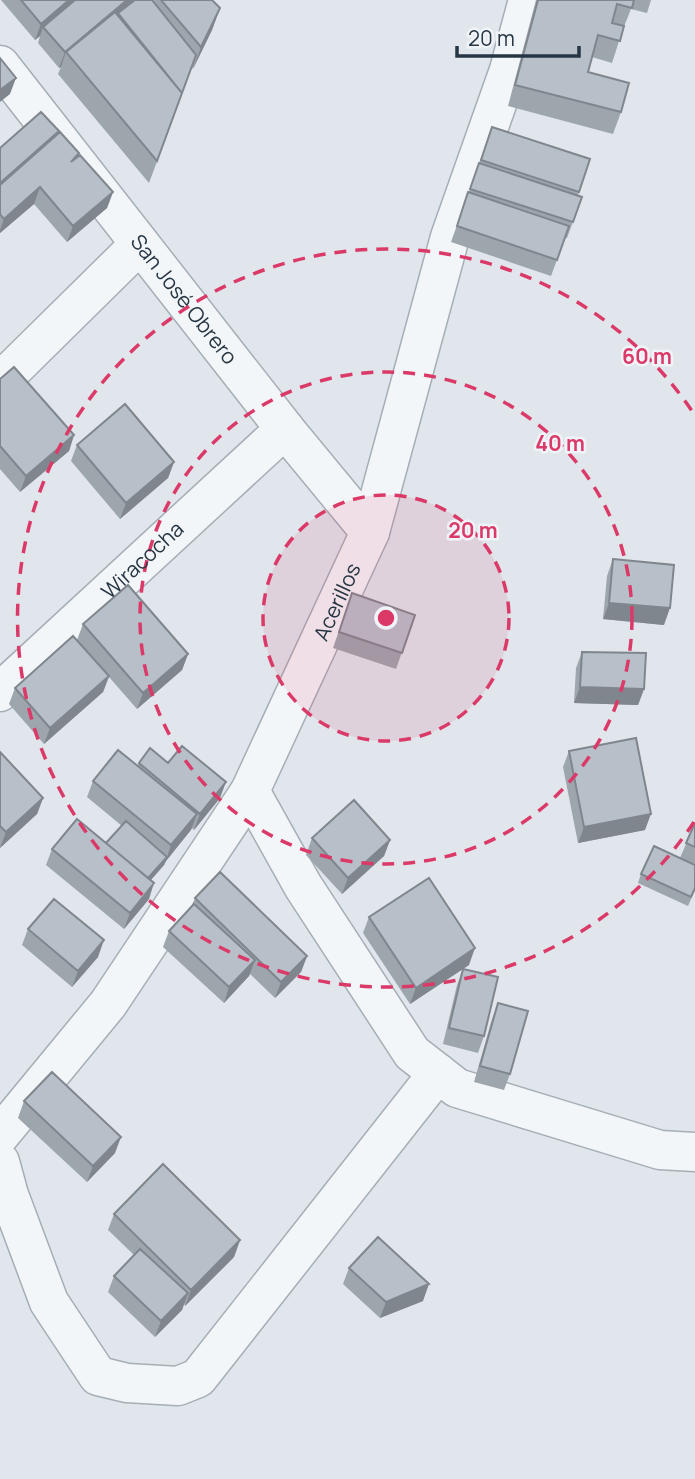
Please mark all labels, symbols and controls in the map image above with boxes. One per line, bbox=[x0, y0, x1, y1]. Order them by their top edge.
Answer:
scale bar bbox=[457, 14, 580, 58]
text: 20 m bbox=[468, 24, 515, 52]
street label: San José Obrero bbox=[125, 228, 244, 370]
text: 60 m bbox=[622, 342, 672, 370]
text: 40 m bbox=[535, 429, 585, 457]
street label: Wiracocha bbox=[95, 515, 189, 605]
text: 20 m bbox=[448, 516, 498, 544]
street label: Acerillos bbox=[307, 558, 367, 645]
centre of rings bbox=[374, 606, 398, 630]

